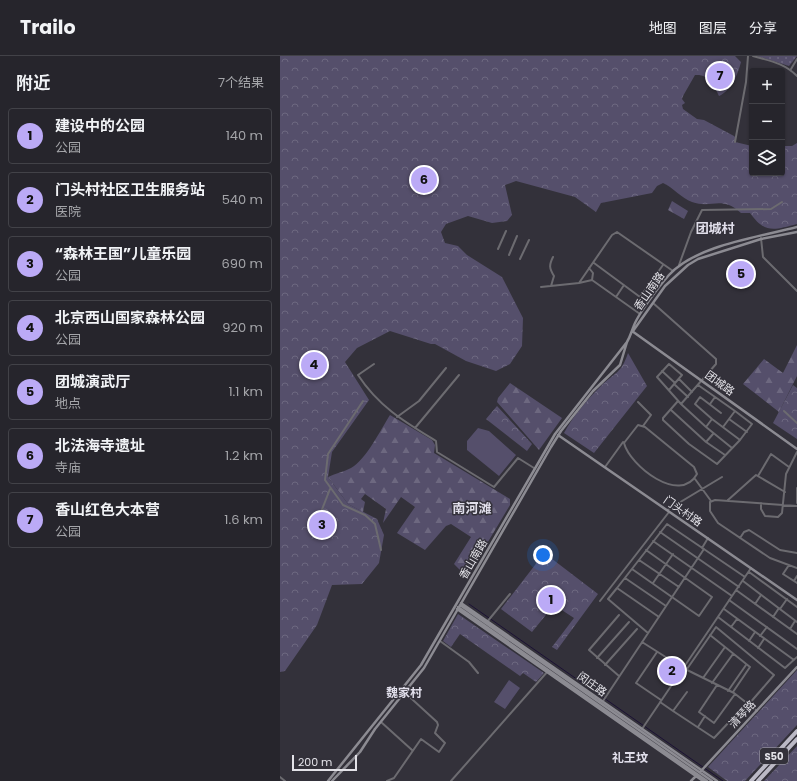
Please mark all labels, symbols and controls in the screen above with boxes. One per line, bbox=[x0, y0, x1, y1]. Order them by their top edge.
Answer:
text: Trailo bbox=[20, 14, 76, 41]
text: 地图 bbox=[649, 18, 677, 38]
text: 图层 bbox=[699, 18, 727, 38]
text: 分享 bbox=[749, 18, 777, 38]
pin: 7 bbox=[707, 61, 733, 91]
map controls bbox=[749, 68, 785, 176]
button: + bbox=[749, 68, 785, 104]
text: 附近 bbox=[16, 71, 50, 95]
text: 7个结果 bbox=[218, 73, 264, 92]
button: − bbox=[749, 104, 785, 140]
text: 建设中的公园 bbox=[55, 115, 145, 136]
text: 1 bbox=[28, 126, 32, 145]
text: 140 m bbox=[226, 126, 263, 145]
text: 公园 bbox=[55, 138, 81, 157]
button: layers bbox=[749, 140, 785, 176]
pin: 6 bbox=[411, 165, 437, 195]
text: 门头村社区卫生服务站 bbox=[55, 179, 205, 200]
text: 2 bbox=[26, 190, 34, 209]
text: 540 m bbox=[222, 190, 263, 209]
text: 医院 bbox=[55, 202, 81, 221]
district label: 团城村 bbox=[695, 219, 735, 238]
text: “森林王国”儿童乐园 bbox=[55, 243, 191, 264]
text: 3 bbox=[26, 254, 34, 273]
text: 690 m bbox=[222, 254, 263, 273]
pin: 5 bbox=[728, 259, 754, 289]
text: 公园 bbox=[55, 266, 81, 285]
street label: 香山南路 bbox=[630, 268, 668, 314]
text: 北京西山国家森林公园 bbox=[55, 307, 205, 328]
text: 4 bbox=[26, 318, 34, 337]
text: 920 m bbox=[222, 318, 263, 337]
text: 公园 bbox=[55, 330, 81, 349]
pin: 4 bbox=[301, 350, 327, 380]
street label: 团城路 bbox=[702, 367, 738, 399]
text: 团城演武厅 bbox=[55, 371, 130, 392]
text: 5 bbox=[26, 382, 34, 401]
text: 1.1 km bbox=[228, 382, 263, 401]
text: 地点 bbox=[55, 394, 81, 413]
text: 北法海寺遗址 bbox=[55, 435, 145, 456]
text: 6 bbox=[26, 446, 34, 465]
text: 1.2 km bbox=[225, 446, 263, 465]
text: 寺庙 bbox=[55, 458, 81, 477]
street label: 门头村路 bbox=[660, 492, 706, 530]
text: 香山红色大本营 bbox=[55, 499, 160, 520]
district label: 南河滩 bbox=[452, 499, 492, 518]
text: 7 bbox=[27, 510, 33, 529]
text: 1.6 km bbox=[224, 510, 263, 529]
pin: 3 bbox=[309, 510, 335, 540]
text: 公园 bbox=[55, 522, 81, 541]
street label: 香山南路 bbox=[455, 536, 491, 582]
your location bbox=[533, 545, 553, 565]
pin: 1 bbox=[538, 585, 564, 615]
pin: 2 bbox=[659, 656, 685, 686]
street label: 闵庄路 bbox=[574, 668, 610, 700]
district label: 魏家村 bbox=[386, 684, 422, 701]
street label: 清琴路 bbox=[725, 696, 759, 732]
road number: S50 bbox=[760, 748, 788, 764]
district label: 礼王坟 bbox=[612, 749, 648, 766]
scale bar bbox=[292, 753, 357, 772]
text: 200 m bbox=[298, 754, 332, 770]

